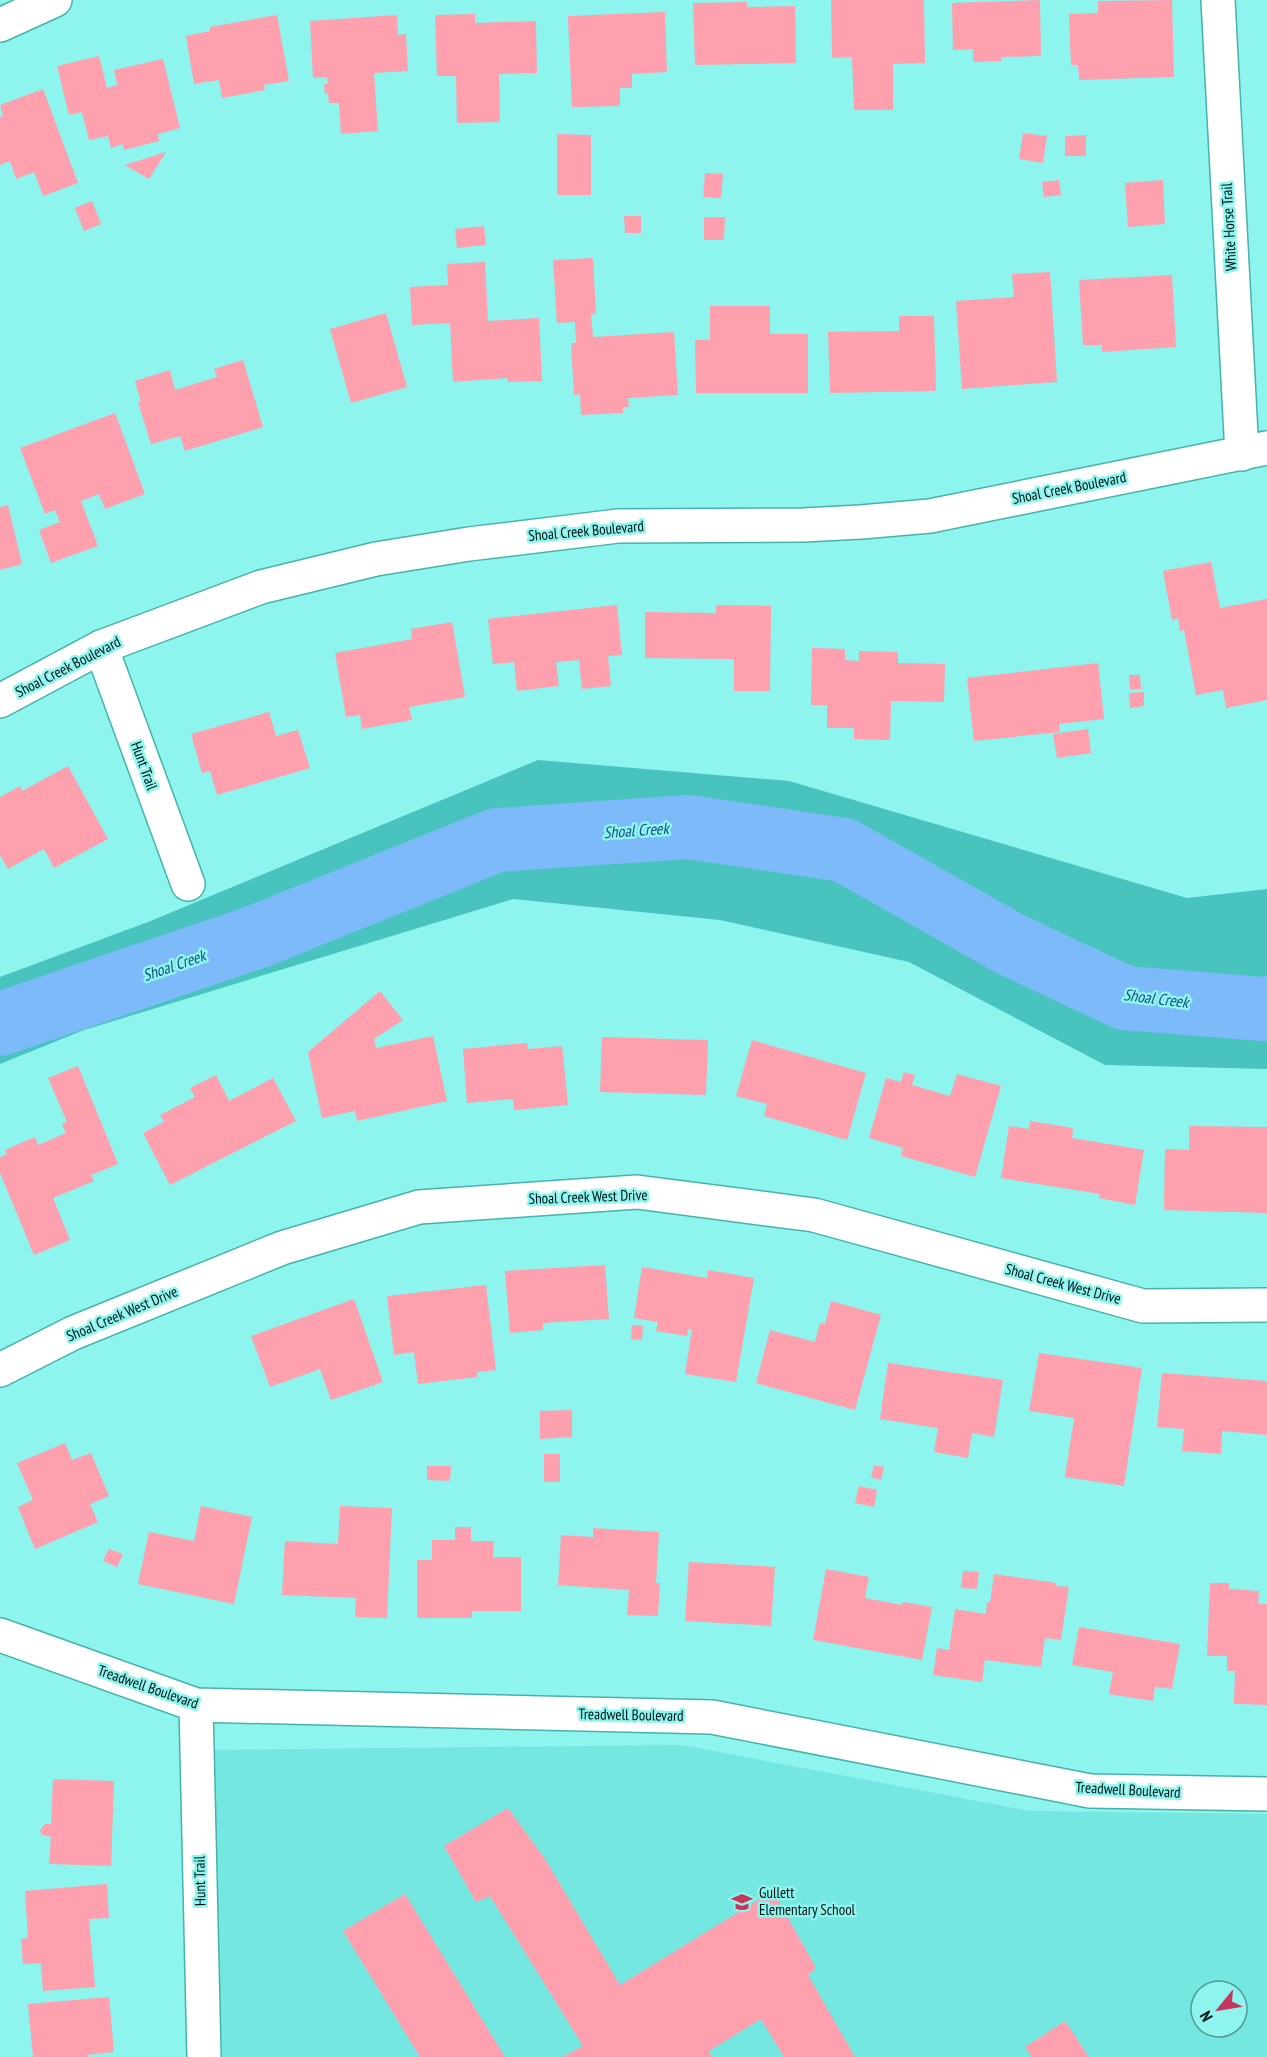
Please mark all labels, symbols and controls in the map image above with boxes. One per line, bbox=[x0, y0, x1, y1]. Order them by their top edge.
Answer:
street label: White Horse Trail bbox=[1217, 182, 1240, 272]
street label: Shoal Creek Boulevard bbox=[1010, 467, 1128, 508]
street label: Shoal Creek Boulevard bbox=[527, 516, 644, 545]
street label: Shoal Creek Boulevard bbox=[12, 632, 124, 701]
street label: Hunt Trail bbox=[127, 739, 162, 793]
water label: Shoal Creek bbox=[603, 818, 671, 842]
water label: Shoal Creek bbox=[140, 944, 210, 985]
water label: Shoal Creek bbox=[1122, 984, 1191, 1012]
street label: Shoal Creek West Drive bbox=[528, 1185, 648, 1208]
street label: Shoal Creek West Drive bbox=[1003, 1259, 1123, 1308]
street label: Shoal Creek West Drive bbox=[63, 1282, 180, 1346]
street label: Treadwell Boulevard bbox=[95, 1660, 201, 1713]
street label: Treadwell Boulevard bbox=[578, 1704, 684, 1725]
street label: Treadwell Boulevard bbox=[1075, 1777, 1181, 1802]
street label: Hunt Trail bbox=[190, 1855, 209, 1906]
place label: Gullett Elementary School bbox=[759, 1883, 856, 1919]
school or university icon: Gullett Elementary School bbox=[730, 1890, 754, 1914]
north arrow bbox=[1189, 1979, 1249, 2039]
text: N bbox=[1195, 2008, 1217, 2025]

